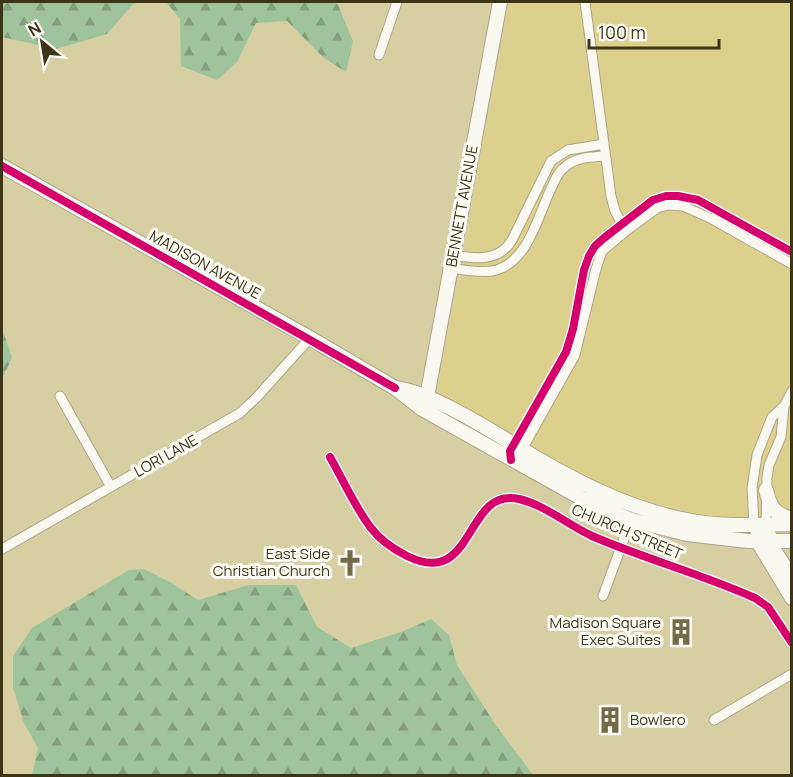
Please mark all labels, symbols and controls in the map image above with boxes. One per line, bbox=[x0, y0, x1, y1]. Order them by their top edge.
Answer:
north arrow bbox=[12, 12, 72, 72]
scale bar bbox=[589, 12, 720, 50]
text: N bbox=[24, 17, 45, 41]
text: 100 m bbox=[598, 20, 646, 44]
street label: BENNETT AVENUE bbox=[440, 143, 483, 269]
street label: MADISON AVENUE bbox=[146, 225, 265, 304]
street label: LORI LANE bbox=[130, 429, 202, 482]
street label: CHURCH STREET bbox=[569, 499, 686, 564]
place label: East Side Christian Church bbox=[213, 543, 330, 581]
church icon: East Side Christian Church bbox=[335, 548, 365, 578]
place label: Madison Square Exec Suites bbox=[550, 612, 661, 650]
building icon: Madison Square Exec Suites bbox=[666, 617, 696, 647]
building icon: Bowlero bbox=[595, 705, 625, 735]
place label: Bowlero bbox=[630, 709, 686, 730]

